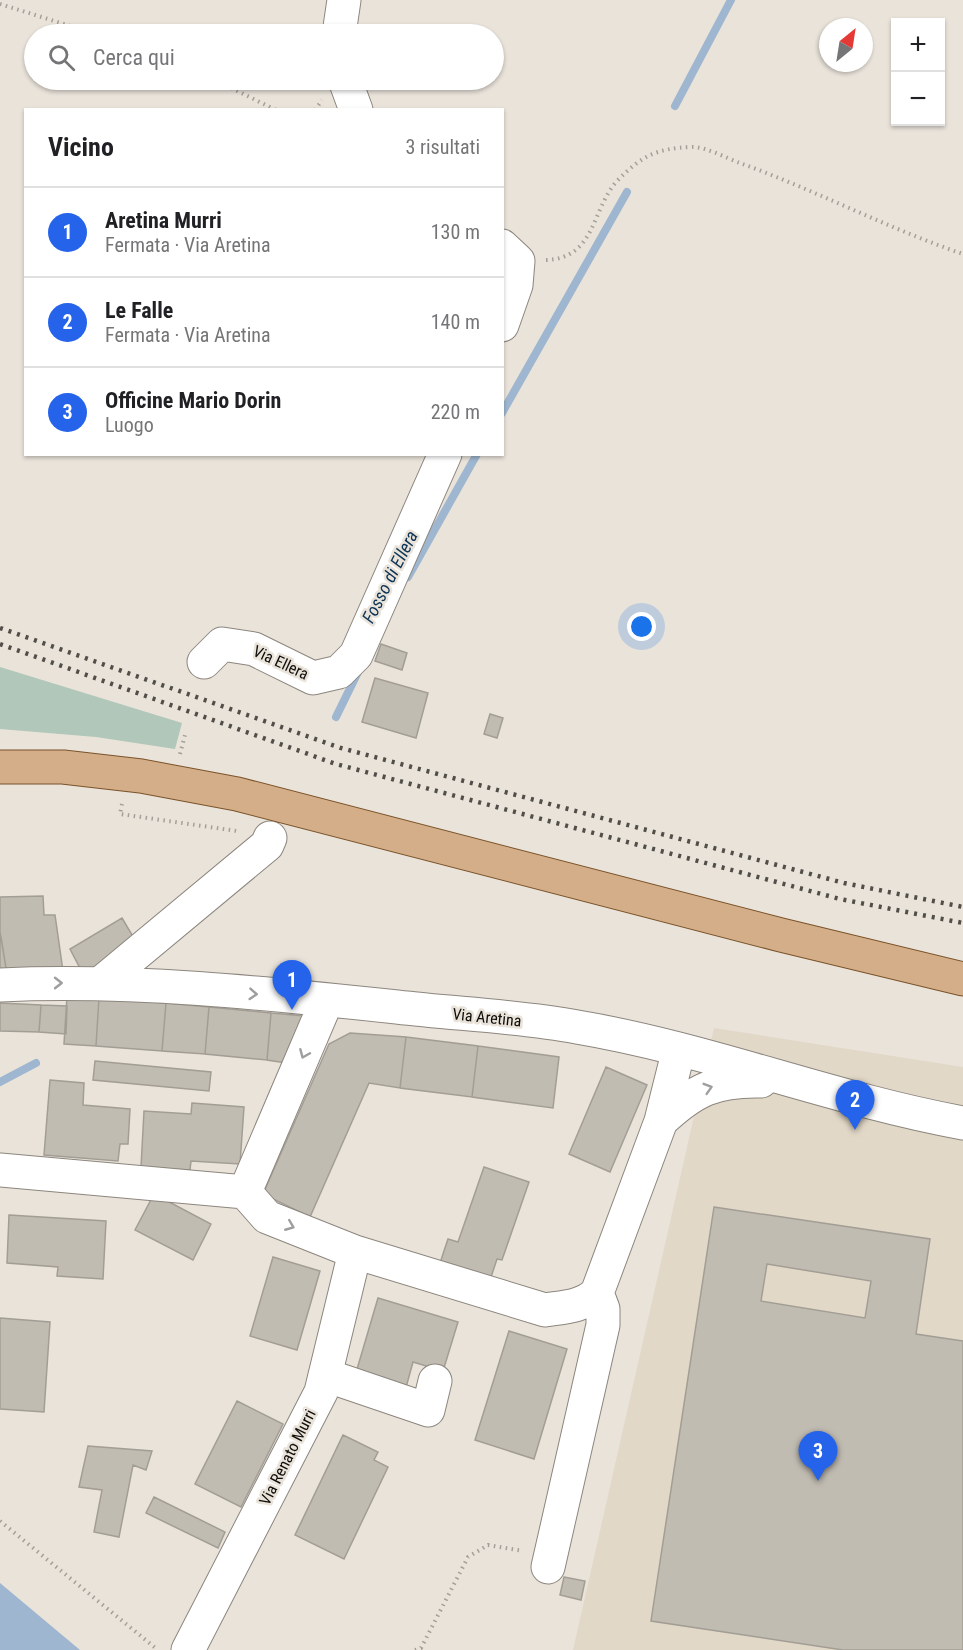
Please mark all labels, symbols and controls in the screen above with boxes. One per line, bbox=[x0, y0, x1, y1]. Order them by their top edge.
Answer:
north arrow bbox=[819, 18, 873, 72]
map controls bbox=[891, 18, 945, 126]
button: + bbox=[891, 18, 945, 72]
search box bbox=[24, 24, 504, 90]
icon: search bbox=[45, 41, 78, 74]
text: Cerca qui bbox=[93, 45, 175, 70]
button: − bbox=[891, 72, 945, 126]
text: Vicino bbox=[48, 132, 114, 162]
text: 3 risultati bbox=[405, 135, 480, 159]
text: Aretina Murri bbox=[105, 208, 222, 233]
text: 1 bbox=[62, 220, 73, 244]
text: 130 m bbox=[431, 220, 480, 244]
text: Fermata · Via Aretina bbox=[105, 233, 271, 257]
text: Le Falle bbox=[105, 298, 173, 323]
text: 2 bbox=[62, 310, 73, 334]
text: 140 m bbox=[431, 310, 480, 334]
text: Fermata · Via Aretina bbox=[105, 323, 271, 347]
text: Officine Mario Dorin bbox=[105, 388, 281, 413]
text: 3 bbox=[62, 400, 73, 424]
text: 220 m bbox=[431, 400, 480, 424]
text: Luogo bbox=[105, 413, 154, 437]
water label: Fosso di Ellera bbox=[357, 527, 422, 626]
your location bbox=[627, 612, 656, 641]
street label: Via Ellera bbox=[250, 641, 312, 684]
pin: 1 bbox=[272, 960, 312, 1010]
one-way arrow bbox=[54, 977, 63, 989]
one-way arrow bbox=[249, 987, 258, 1000]
street label: Via Aretina bbox=[452, 1004, 522, 1031]
one-way arrow bbox=[299, 1047, 311, 1058]
pin: 2 bbox=[836, 1080, 874, 1130]
one-way arrow bbox=[702, 1083, 713, 1095]
one-way arrow bbox=[284, 1219, 295, 1231]
street label: Via Renato Murri bbox=[255, 1406, 320, 1508]
pin: 3 bbox=[798, 1432, 838, 1481]

